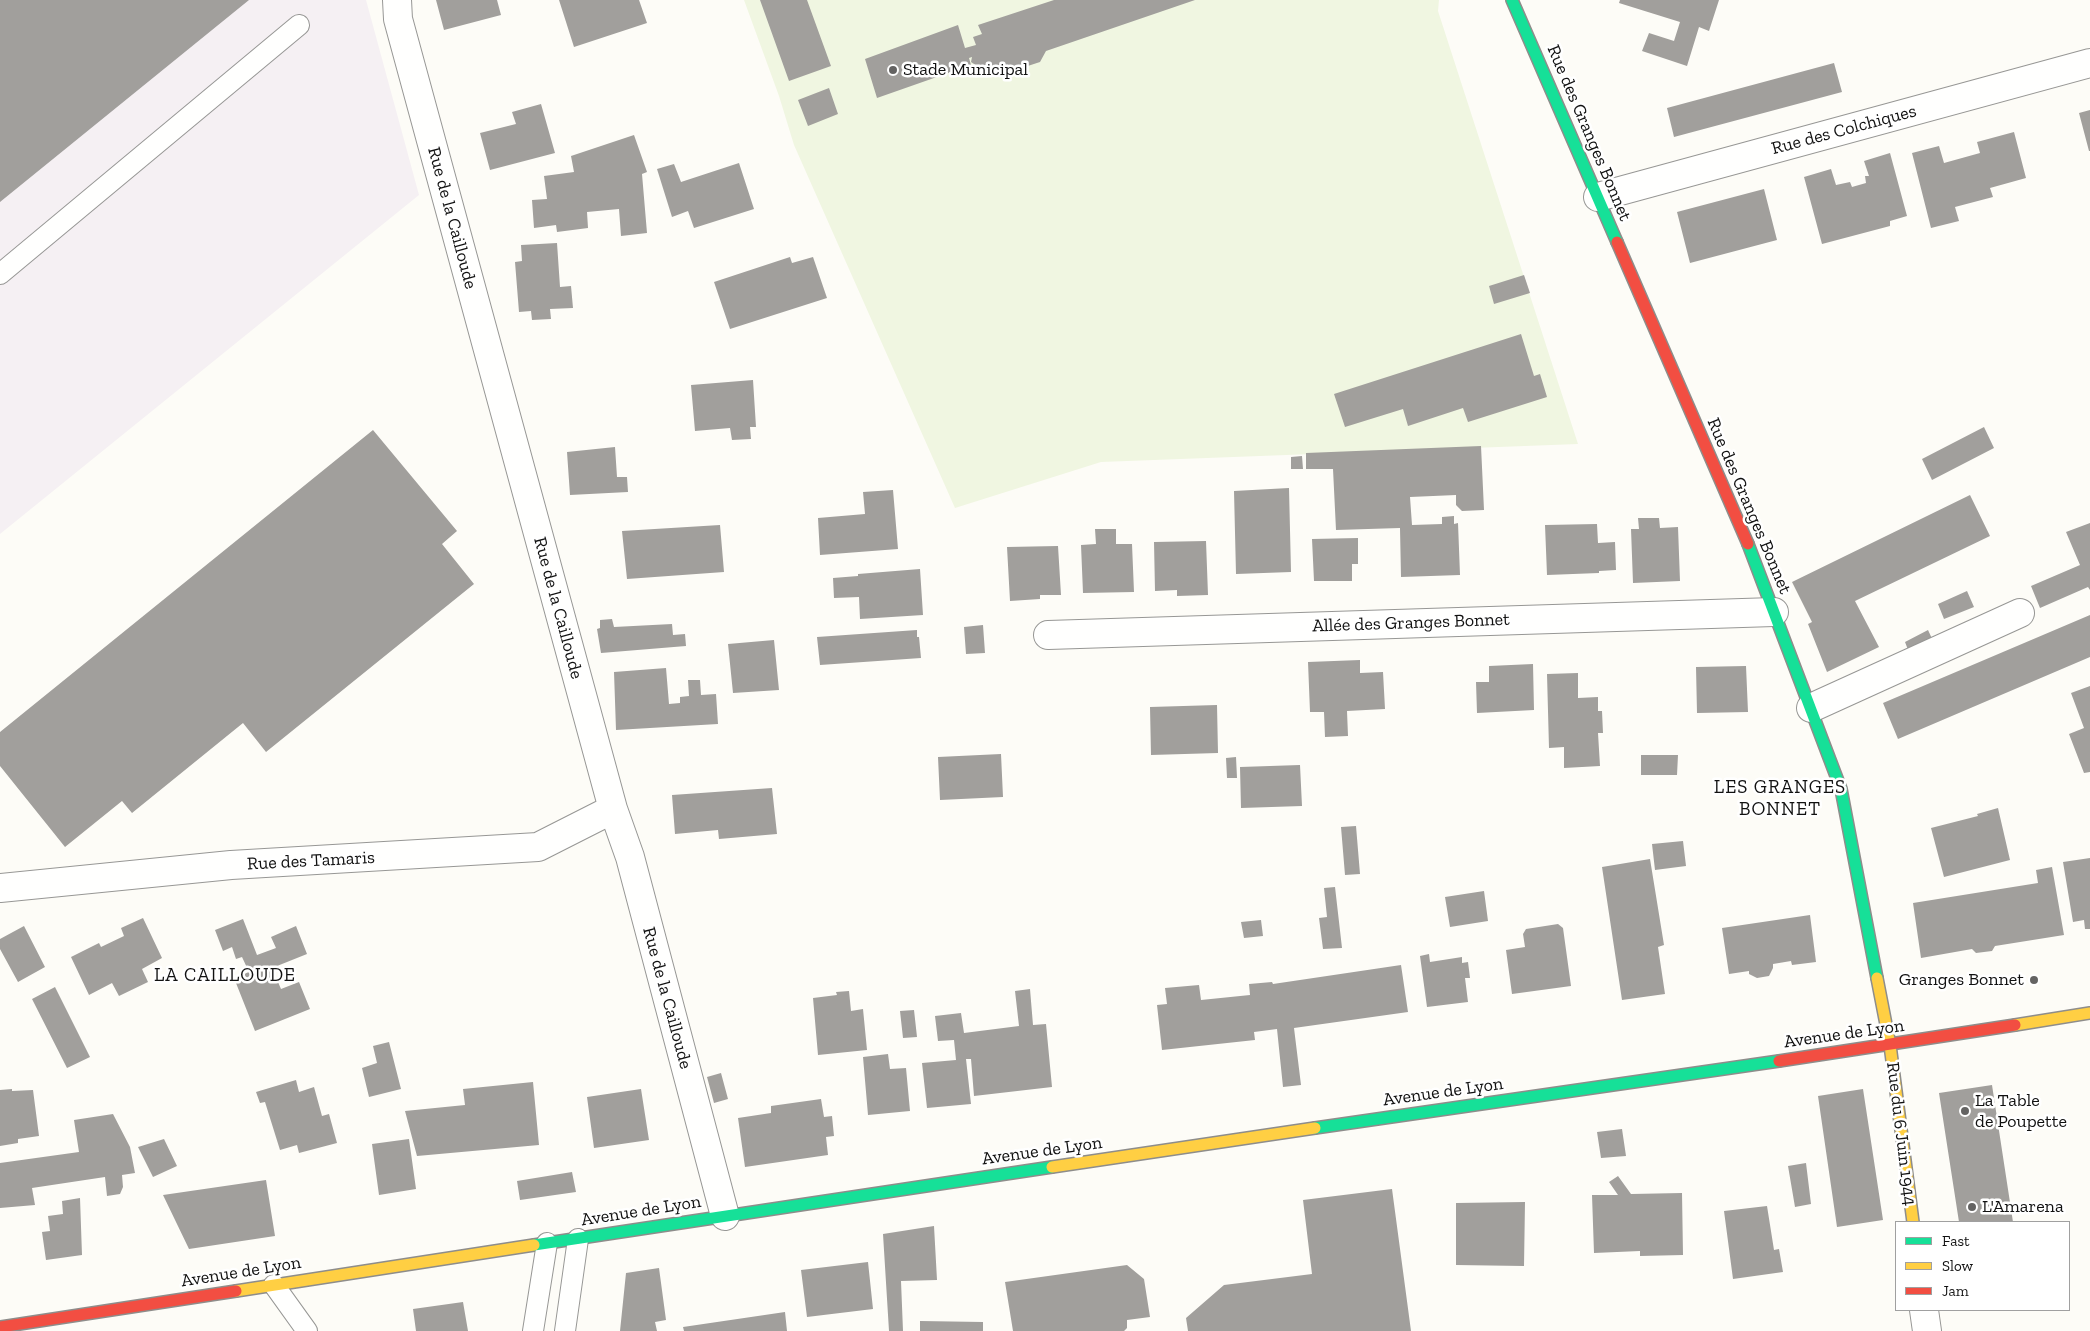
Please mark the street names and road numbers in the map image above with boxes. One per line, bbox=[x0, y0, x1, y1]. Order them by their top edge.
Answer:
street label: Rue des Granges Bonnet bbox=[1542, 42, 1636, 224]
street label: Rue des Colchiques bbox=[1769, 100, 1919, 160]
street label: Rue de la Cailloude bbox=[423, 145, 481, 291]
street label: Rue des Granges Bonnet bbox=[1702, 415, 1796, 597]
street label: Rue de la Cailloude bbox=[529, 535, 587, 681]
street label: Allée des Granges Bonnet bbox=[1312, 609, 1510, 637]
street label: Rue des Tamaris bbox=[246, 847, 376, 875]
street label: Rue de la Cailloude bbox=[638, 925, 696, 1071]
street label: Avenue de Lyon bbox=[1783, 1015, 1905, 1053]
street label: Rue du 6 Juin 1944 bbox=[1881, 1061, 1921, 1207]
street label: Avenue de Lyon bbox=[1382, 1073, 1504, 1111]
street label: Avenue de Lyon bbox=[981, 1132, 1103, 1170]
street label: Avenue de Lyon bbox=[579, 1191, 703, 1231]
street label: Avenue de Lyon bbox=[179, 1252, 303, 1292]

